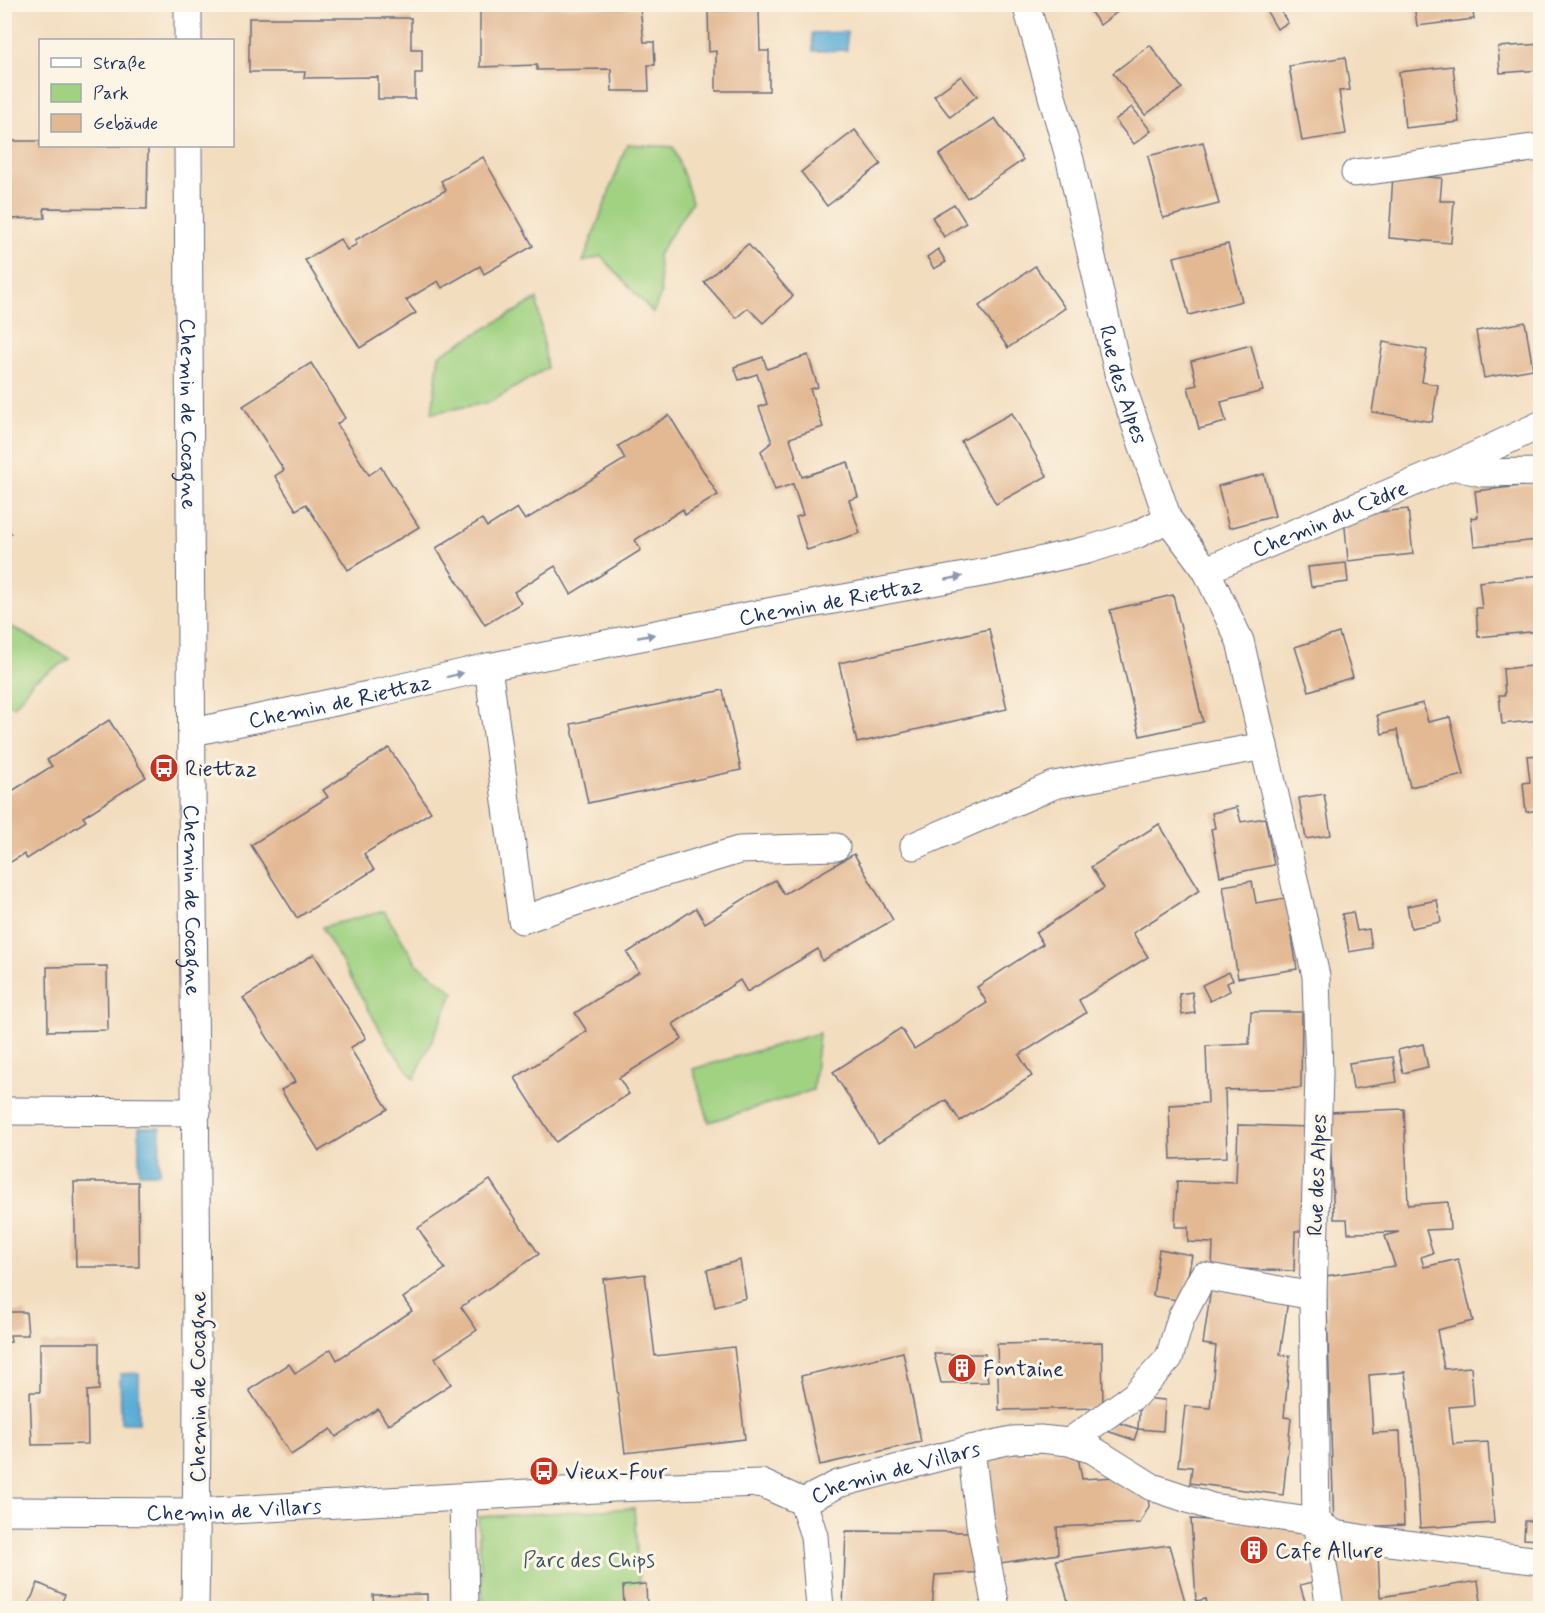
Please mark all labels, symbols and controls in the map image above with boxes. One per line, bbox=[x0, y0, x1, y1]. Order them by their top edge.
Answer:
legend bbox=[39, 39, 234, 147]
text: Straße bbox=[93, 52, 146, 76]
text: Park bbox=[93, 82, 129, 106]
text: Gebäude bbox=[93, 112, 158, 136]
street label: Chemin de Cocagne bbox=[171, 318, 202, 510]
street label: Rue des Alpes bbox=[1092, 323, 1153, 448]
street label: Chemin du Cèdre bbox=[1248, 475, 1412, 565]
street label: Chemin de Riettaz bbox=[737, 572, 925, 633]
one-way arrow bbox=[945, 573, 964, 582]
one-way arrow bbox=[637, 631, 656, 640]
street label: Chemin de Riettaz bbox=[246, 669, 434, 736]
one-way arrow bbox=[446, 670, 464, 680]
bus stop icon: Riettaz bbox=[148, 752, 180, 784]
place label: Riettaz bbox=[185, 756, 257, 784]
street label: Chemin de Cocagne bbox=[175, 804, 206, 996]
street label: Rue des Alpes bbox=[1302, 1113, 1334, 1237]
street label: Chemin de Cocagne bbox=[185, 1291, 216, 1483]
building icon: Fontaine bbox=[946, 1352, 978, 1384]
place label: Fontaine bbox=[983, 1356, 1064, 1384]
street label: Chemin de Villars bbox=[807, 1435, 983, 1512]
bus stop icon: Vieux-Four bbox=[528, 1455, 560, 1487]
place label: Vieux-Four bbox=[565, 1459, 668, 1487]
street label: Chemin de Villars bbox=[146, 1493, 323, 1528]
building icon: Cafe Allure bbox=[1238, 1534, 1270, 1566]
place label: Cafe Allure bbox=[1275, 1538, 1383, 1566]
park label: Parc des Chips bbox=[523, 1547, 655, 1575]

